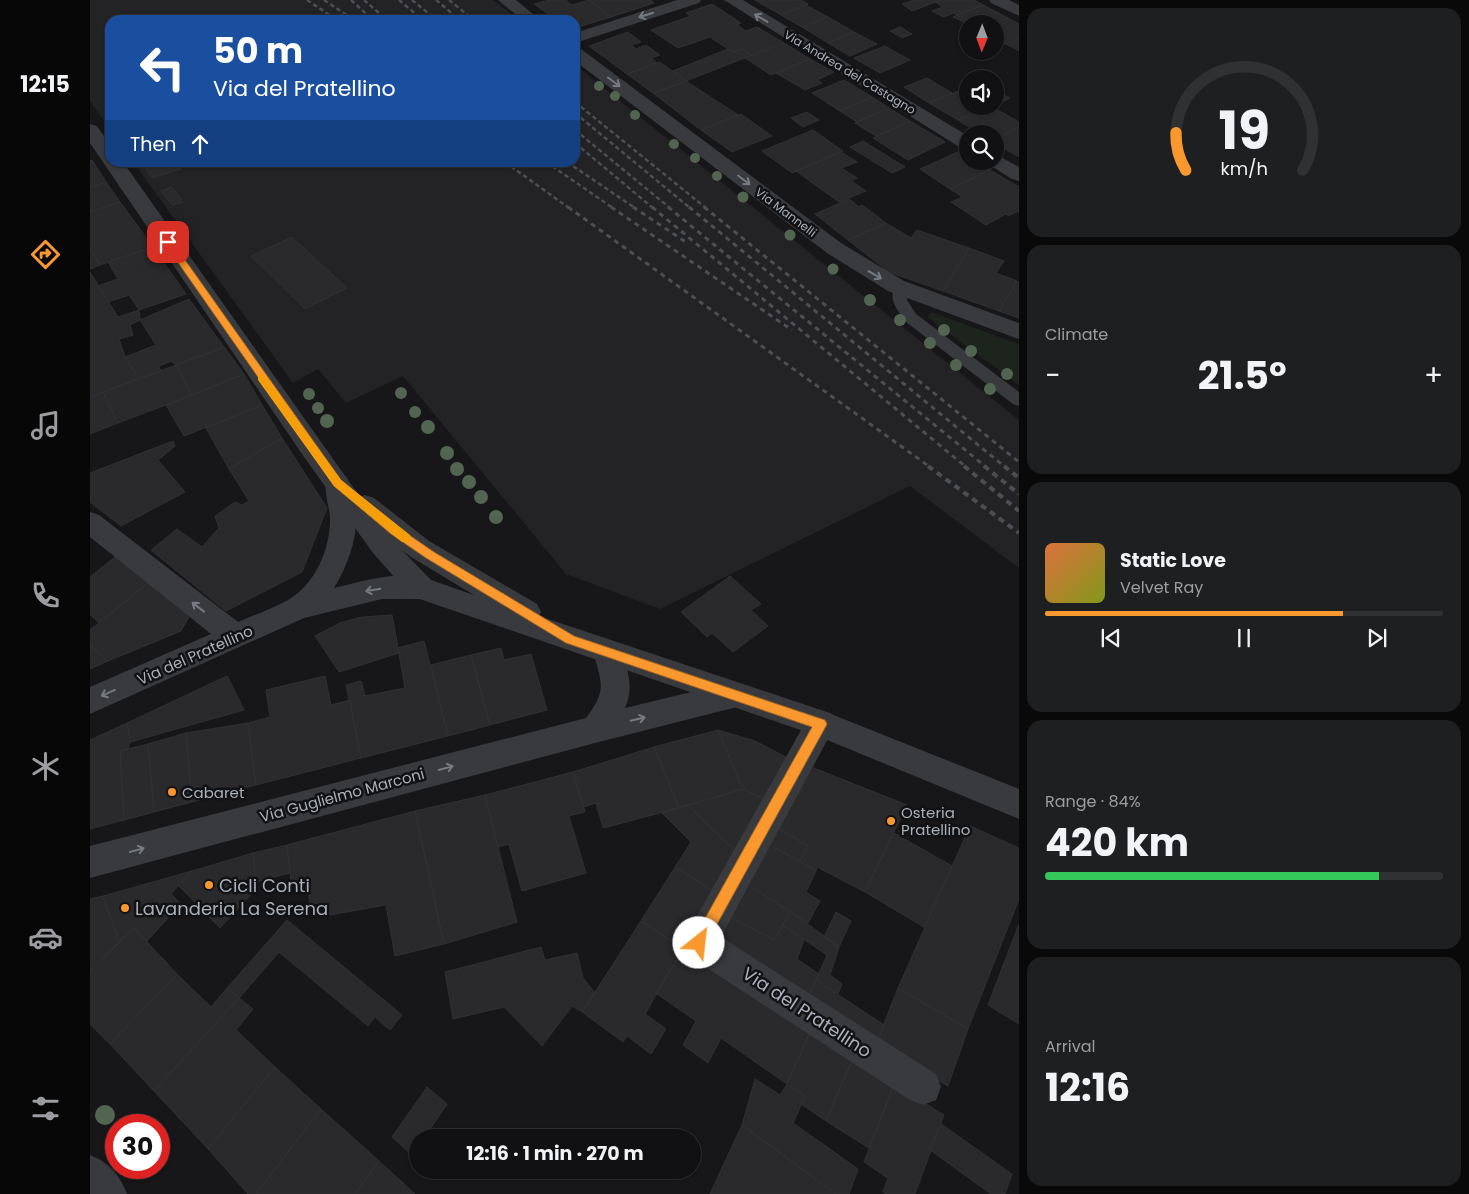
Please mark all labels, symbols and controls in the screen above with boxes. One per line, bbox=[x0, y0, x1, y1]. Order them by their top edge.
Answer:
one-way arrow bbox=[639, 10, 655, 20]
one-way arrow bbox=[755, 13, 769, 23]
north arrow bbox=[959, 15, 1004, 60]
map controls bbox=[959, 15, 1004, 170]
text: 50 m bbox=[213, 26, 303, 75]
street label: Via Andrea del Castagno bbox=[781, 26, 919, 118]
icon: left bbox=[130, 35, 195, 100]
text: 12:15 bbox=[20, 69, 70, 100]
button: sound bbox=[959, 70, 1004, 115]
text: Via del Pratellino bbox=[213, 73, 396, 104]
one-way arrow bbox=[607, 77, 621, 87]
text: 19 bbox=[1218, 94, 1270, 167]
button: search bbox=[959, 125, 1004, 170]
icon: ahead bbox=[186, 130, 214, 158]
text: Then bbox=[130, 131, 176, 158]
text: km/h bbox=[1220, 156, 1268, 181]
one-way arrow bbox=[737, 175, 751, 185]
street label: Via Mannelli bbox=[752, 183, 820, 241]
pin bbox=[147, 221, 189, 263]
icon: arrive bbox=[154, 228, 182, 256]
icon: directions bbox=[28, 237, 63, 272]
one-way arrow bbox=[868, 270, 882, 280]
text: Climate bbox=[1045, 323, 1108, 346]
text: 21.5° bbox=[1198, 349, 1287, 402]
text: − bbox=[1045, 356, 1060, 395]
text: + bbox=[1424, 356, 1443, 395]
icon: music bbox=[28, 408, 63, 443]
text: Static Love bbox=[1120, 547, 1226, 574]
text: Velvet Ray bbox=[1120, 576, 1203, 599]
icon: phone bbox=[28, 578, 63, 613]
one-way arrow bbox=[365, 586, 381, 595]
one-way arrow bbox=[192, 601, 205, 612]
street label: Via del Pratellino bbox=[134, 620, 256, 690]
icon: previous bbox=[1097, 624, 1125, 652]
icon: pause bbox=[1230, 624, 1258, 652]
icon: next bbox=[1363, 624, 1391, 652]
one-way arrow bbox=[101, 689, 116, 699]
one-way arrow bbox=[629, 714, 645, 723]
icon: climate bbox=[28, 749, 63, 784]
street label: Via Guglielmo Marconi bbox=[257, 763, 427, 827]
one-way arrow bbox=[438, 763, 454, 772]
place label: Cabaret bbox=[182, 782, 244, 803]
marker: Cabaret bbox=[166, 786, 178, 798]
text: Range · 84% bbox=[1045, 790, 1141, 813]
place label: Osteria Pratellino bbox=[901, 802, 970, 840]
marker: Osteria Pratellino bbox=[885, 815, 897, 827]
text: 420 km bbox=[1045, 816, 1189, 869]
one-way arrow bbox=[129, 845, 145, 854]
place label: Cicli Conti bbox=[219, 873, 310, 898]
marker: Cicli Conti bbox=[203, 879, 215, 891]
place label: Lavanderia La Serena bbox=[135, 896, 328, 921]
marker: Lavanderia La Serena bbox=[119, 902, 131, 914]
position arrow bbox=[672, 916, 724, 968]
icon: car bbox=[28, 920, 63, 955]
street label: Via del Pratellino bbox=[738, 961, 876, 1063]
text: Arrival bbox=[1045, 1035, 1095, 1058]
text: 12:16 bbox=[1045, 1061, 1130, 1114]
icon: filters bbox=[28, 1091, 63, 1126]
speed limit sign: 30 bbox=[105, 1114, 170, 1179]
text: 12:16 · 1 min · 270 m bbox=[466, 1140, 644, 1167]

